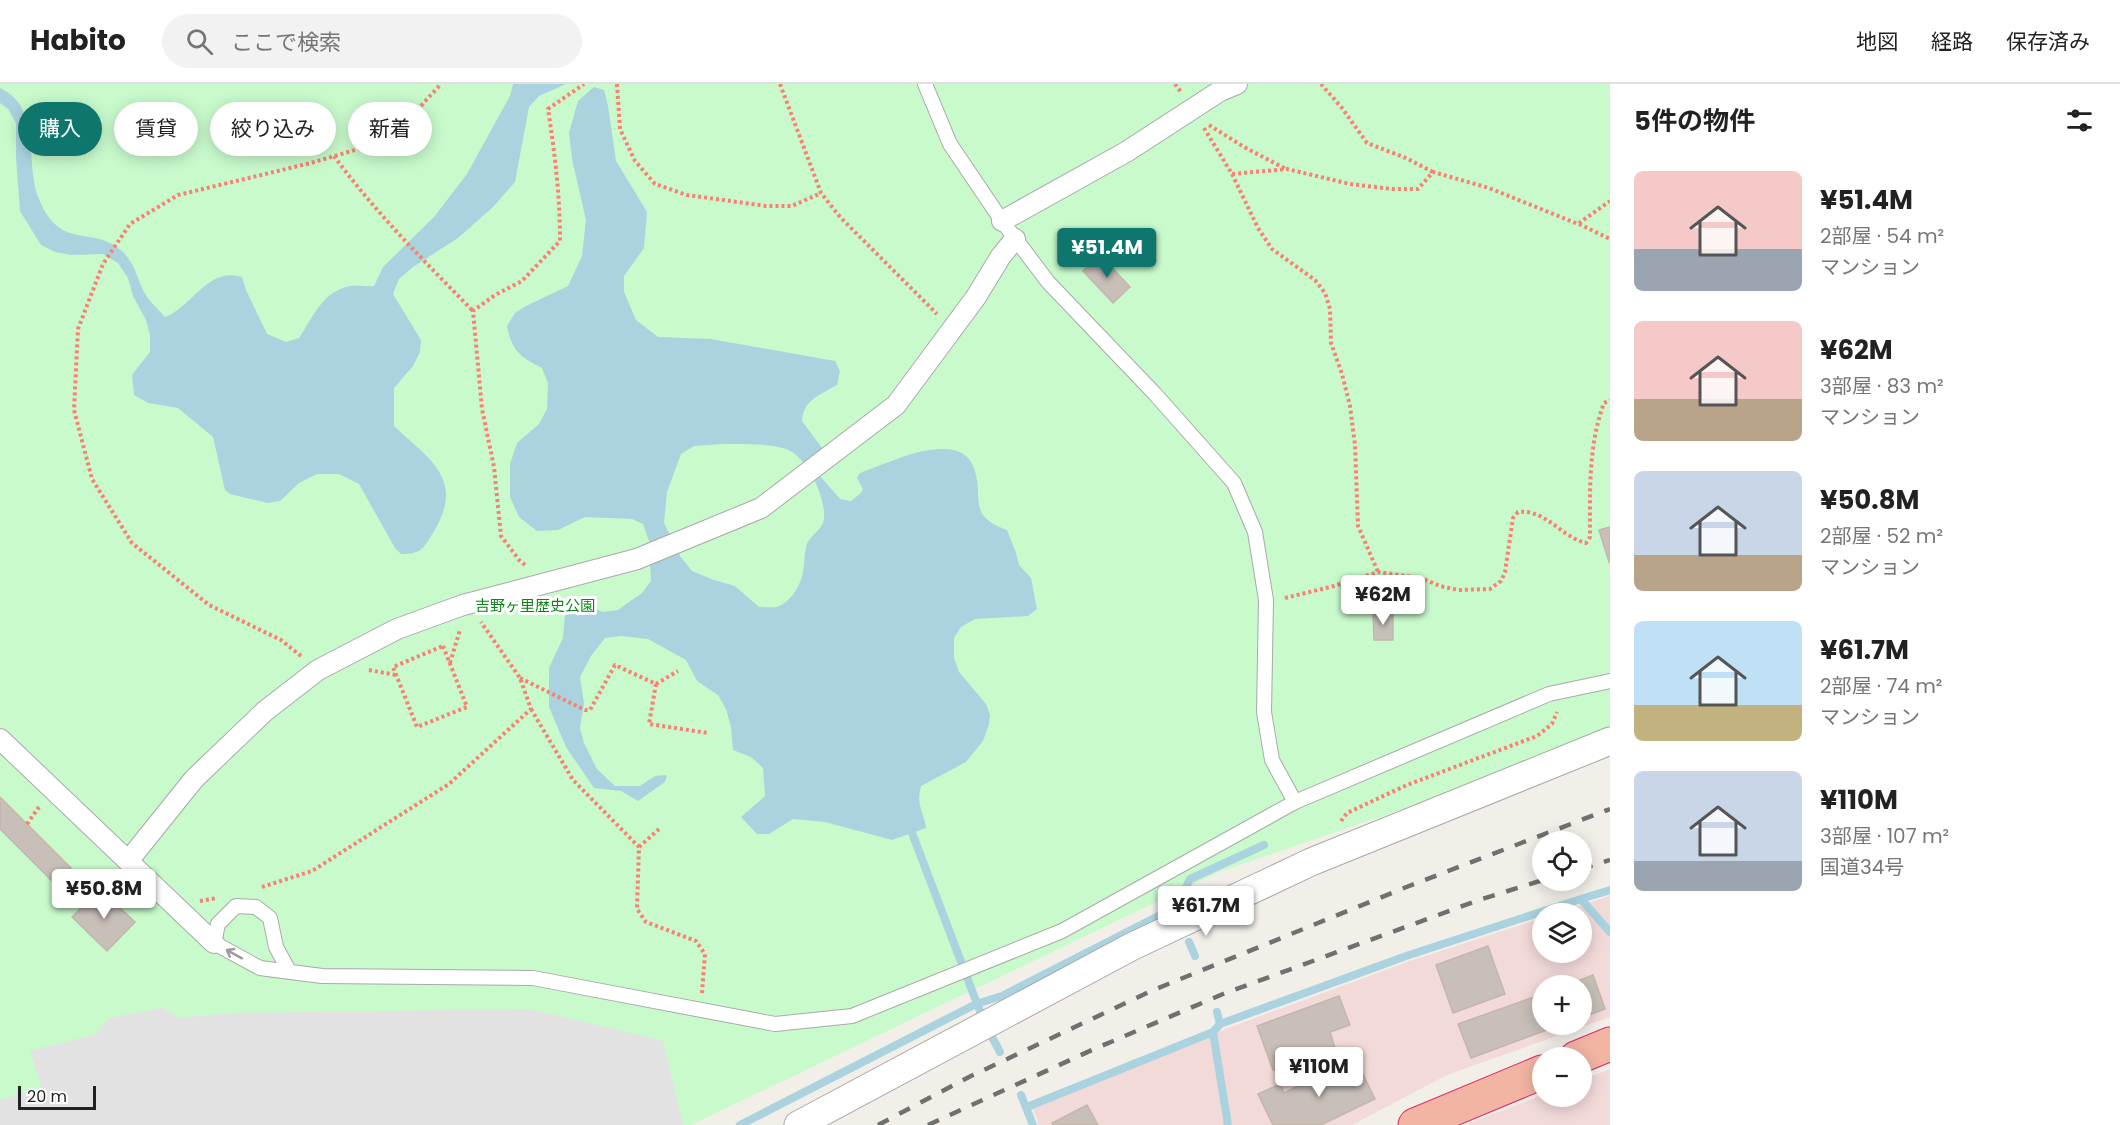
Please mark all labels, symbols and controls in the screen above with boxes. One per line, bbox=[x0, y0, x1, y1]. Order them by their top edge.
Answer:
search box bbox=[162, 14, 582, 68]
text: Habito bbox=[30, 21, 126, 60]
icon: search bbox=[183, 25, 216, 58]
text: ここで検索 bbox=[231, 27, 341, 58]
text: 地図 bbox=[1856, 27, 1898, 56]
text: 経路 bbox=[1931, 27, 1973, 56]
text: 保存済み bbox=[2006, 27, 2090, 56]
chip: 購入 bbox=[18, 102, 102, 156]
chip: 賃貸 bbox=[114, 102, 198, 156]
chip: 絞り込み bbox=[210, 102, 336, 156]
chip: 新着 bbox=[348, 102, 432, 156]
text: 5件の物件 bbox=[1634, 103, 1755, 139]
icon: filters bbox=[2063, 104, 2096, 137]
text: ¥51.4M bbox=[1820, 182, 1913, 218]
icon: home bbox=[1682, 195, 1754, 267]
text: 2部屋 · 54 m² bbox=[1820, 222, 1944, 250]
pin: ¥51.4M bbox=[1058, 228, 1156, 279]
text: ¥51.4M bbox=[1071, 233, 1143, 261]
text: マンション bbox=[1820, 253, 1920, 281]
text: ¥62M bbox=[1820, 332, 1893, 368]
icon: home bbox=[1682, 345, 1754, 417]
text: 3部屋 · 83 m² bbox=[1820, 372, 1944, 400]
text: マンション bbox=[1820, 403, 1920, 431]
text: ¥50.8M bbox=[1820, 482, 1919, 518]
icon: home bbox=[1682, 495, 1754, 567]
text: 2部屋 · 52 m² bbox=[1820, 522, 1943, 550]
text: マンション bbox=[1820, 553, 1920, 581]
pin: ¥62M bbox=[1347, 575, 1419, 626]
text: ¥62M bbox=[1355, 580, 1411, 608]
park label: 吉野ヶ里歴史公園 bbox=[475, 595, 595, 616]
text: ¥61.7M bbox=[1820, 632, 1909, 668]
icon: home bbox=[1682, 645, 1754, 717]
text: 2部屋 · 74 m² bbox=[1820, 672, 1942, 700]
text: マンション bbox=[1820, 703, 1920, 731]
text: ¥110M bbox=[1820, 782, 1898, 818]
icon: home bbox=[1682, 795, 1754, 867]
text: 3部屋 · 107 m² bbox=[1820, 822, 1949, 850]
map controls bbox=[1532, 831, 1592, 1107]
button: locate bbox=[1532, 831, 1592, 891]
text: 国道34号 bbox=[1820, 853, 1904, 881]
pin: ¥50.8M bbox=[55, 869, 153, 920]
text: ¥50.8M bbox=[66, 874, 142, 902]
pin: ¥61.7M bbox=[1157, 886, 1255, 937]
text: ¥61.7M bbox=[1172, 891, 1240, 919]
button: layers bbox=[1532, 903, 1592, 963]
one-way arrow bbox=[226, 948, 243, 960]
button: + bbox=[1532, 975, 1592, 1035]
pin: ¥110M bbox=[1277, 1047, 1361, 1098]
button: − bbox=[1532, 1047, 1592, 1107]
text: ¥110M bbox=[1289, 1052, 1349, 1080]
scale bar bbox=[18, 1083, 96, 1110]
text: 20 m bbox=[27, 1085, 67, 1108]

